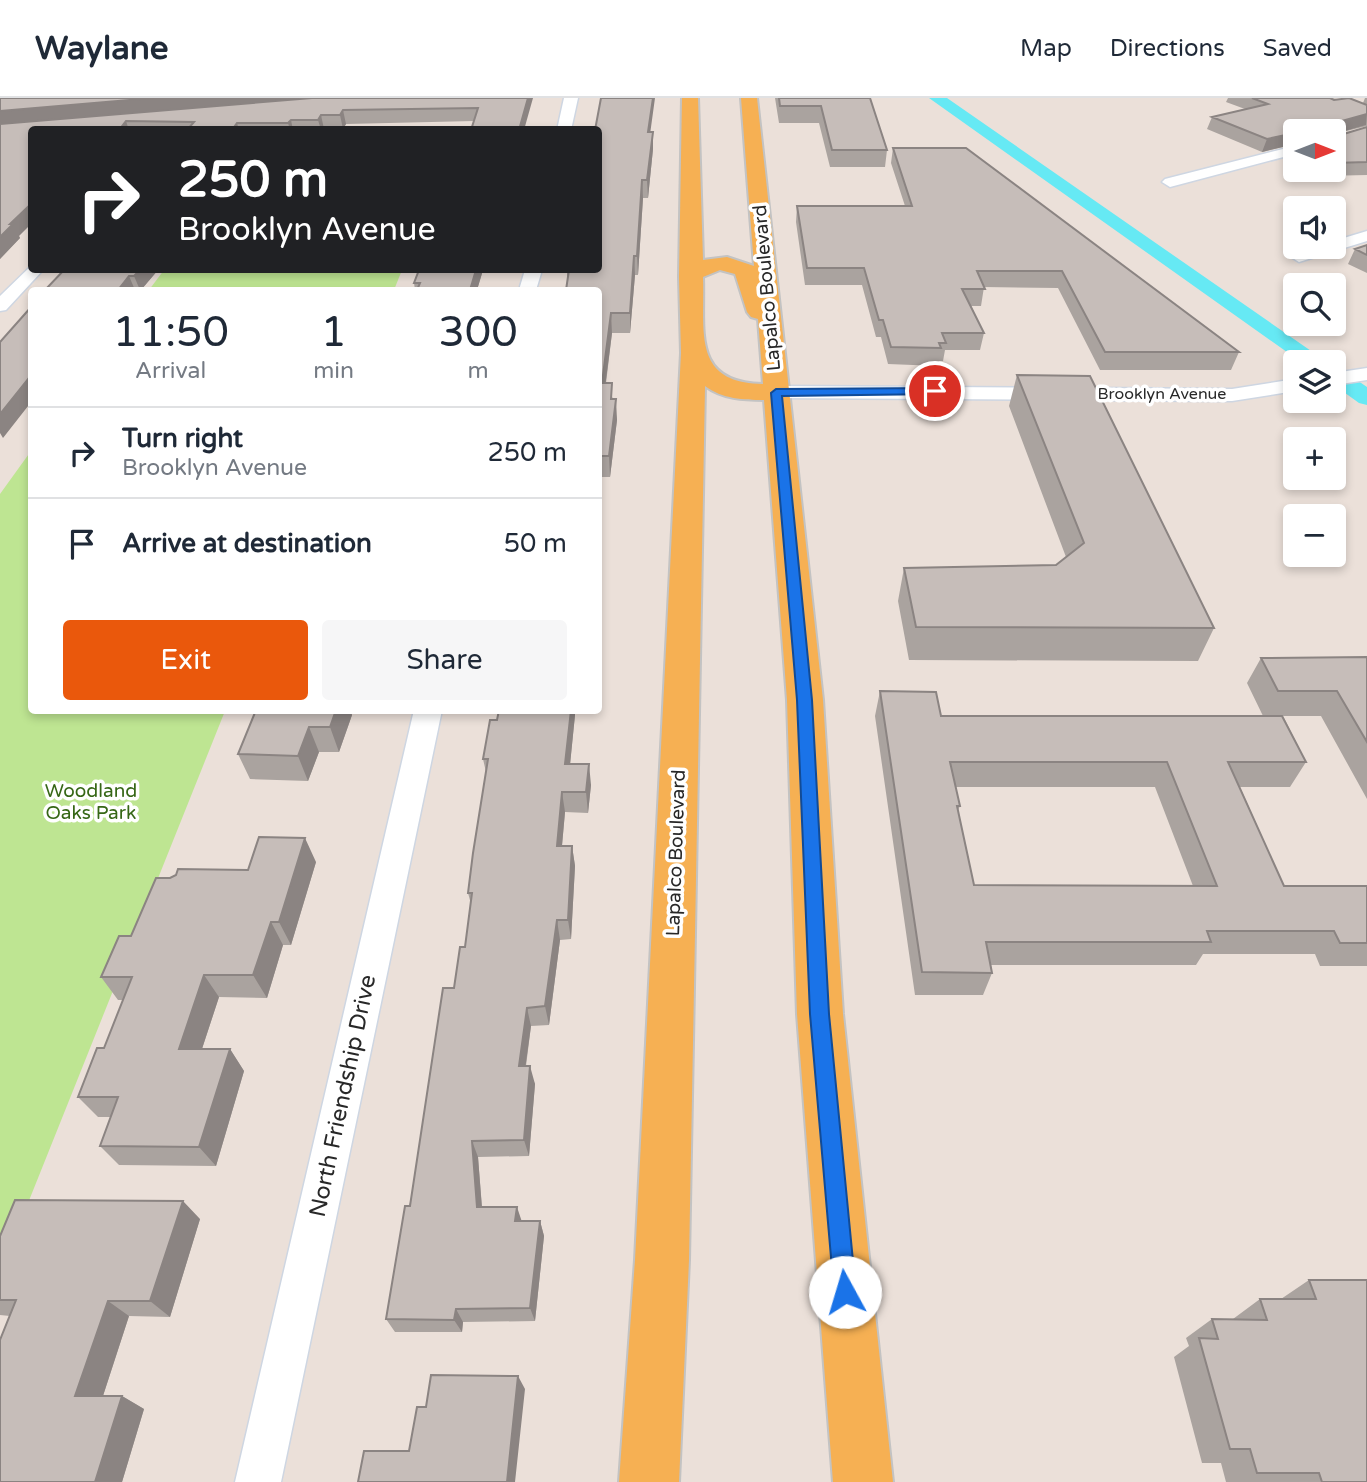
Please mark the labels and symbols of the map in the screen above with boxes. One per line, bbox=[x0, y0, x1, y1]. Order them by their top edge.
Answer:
north arrow bbox=[1283, 119, 1346, 182]
street label: Lapalco Boulevard bbox=[749, 204, 785, 372]
pin bbox=[905, 361, 965, 421]
street label: Brooklyn Avenue bbox=[1098, 384, 1226, 404]
street label: Lapalco Boulevard bbox=[662, 769, 690, 937]
park label: Woodland Oaks Park bbox=[45, 780, 137, 824]
street label: North Friendship Drive bbox=[304, 972, 382, 1220]
position arrow bbox=[808, 1255, 882, 1329]

